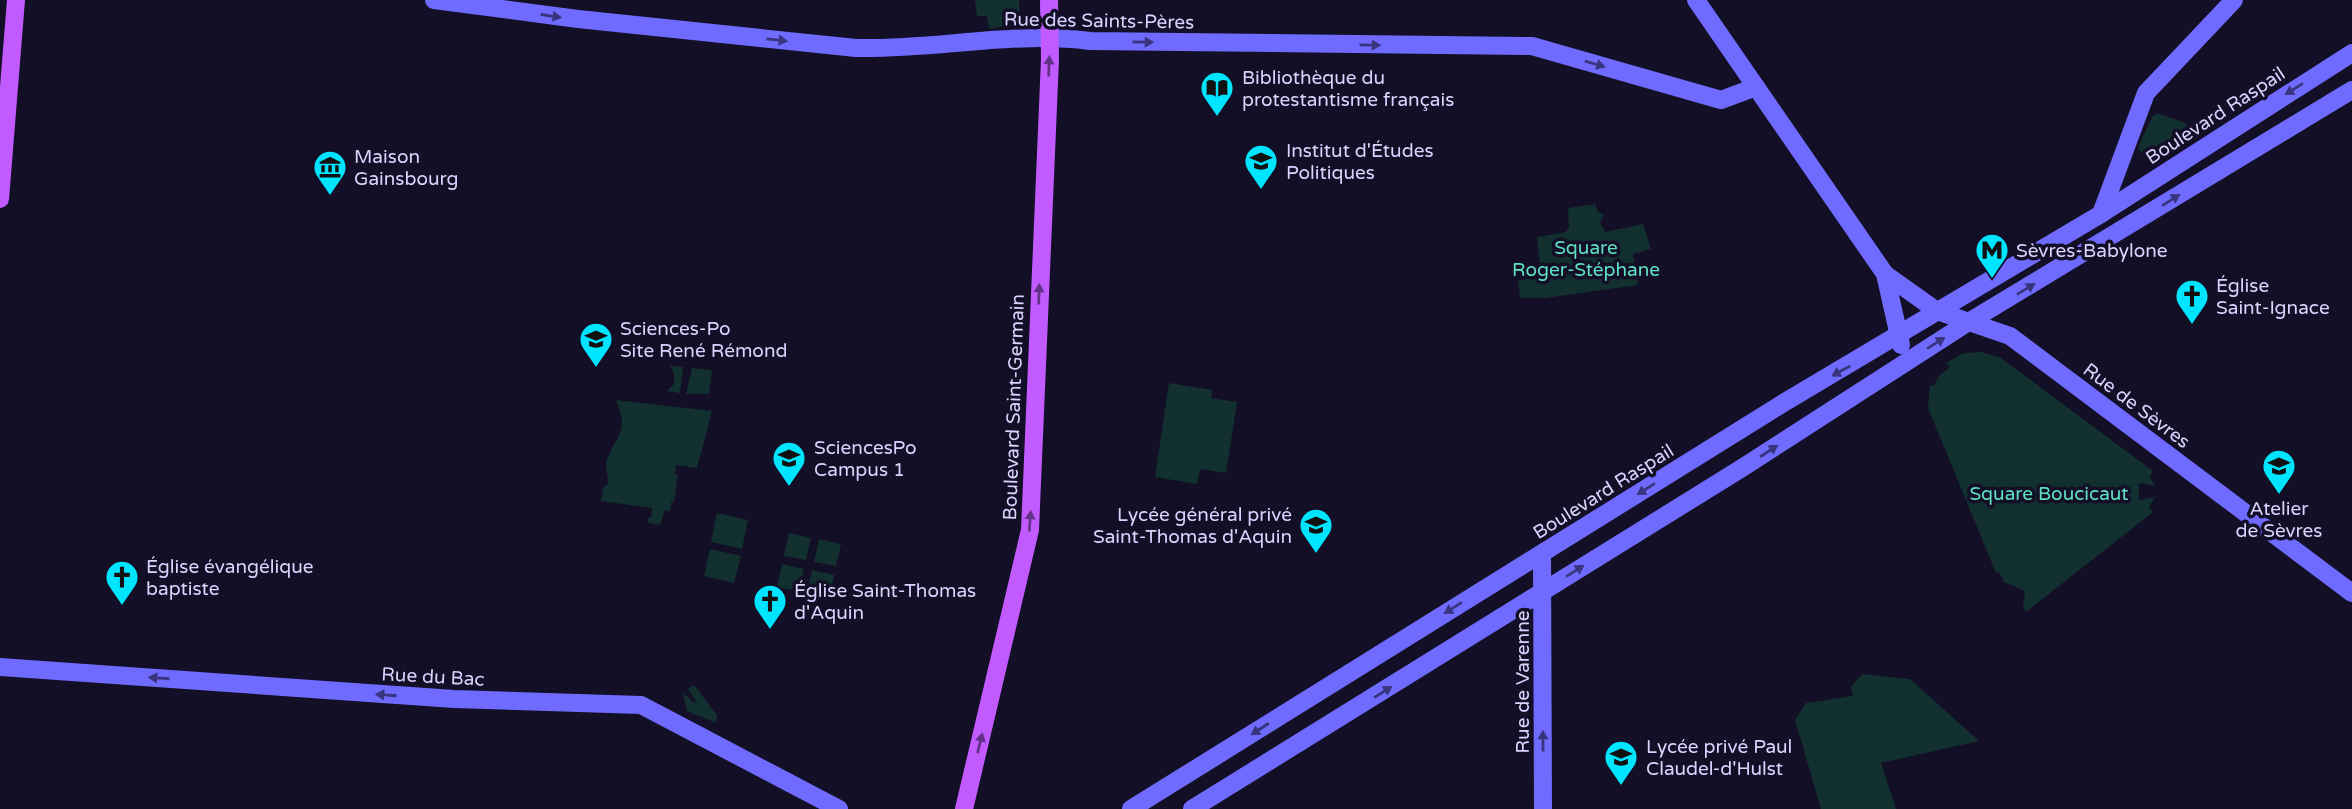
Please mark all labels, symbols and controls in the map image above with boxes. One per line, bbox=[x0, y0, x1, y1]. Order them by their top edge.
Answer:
street label: Rue des Saints-Pères bbox=[1004, 8, 1194, 34]
one-way arrow bbox=[540, 10, 562, 21]
one-way arrow bbox=[766, 35, 788, 46]
one-way arrow bbox=[1132, 36, 1154, 47]
one-way arrow bbox=[1360, 40, 1382, 51]
one-way arrow bbox=[1044, 55, 1055, 77]
one-way arrow bbox=[1585, 59, 1606, 69]
street label: Boulevard Raspail bbox=[2142, 63, 2289, 169]
place label: Bibliothèque du protestantisme français bbox=[1242, 67, 1454, 111]
library icon: Bibliothèque du protestantisme français bbox=[1198, 69, 1236, 118]
one-way arrow bbox=[2285, 83, 2304, 96]
place label: Institut d'Études Politiques bbox=[1286, 140, 1434, 184]
school or university icon: Institut d'Études Politiques bbox=[1242, 142, 1280, 191]
place label: Maison Gainsbourg bbox=[354, 146, 459, 190]
museum icon: Maison Gainsbourg bbox=[311, 148, 349, 197]
one-way arrow bbox=[2162, 194, 2181, 207]
metro station icon: Sèvres-Babylone bbox=[1973, 231, 2011, 280]
park label: Square Roger-Stéphane bbox=[1512, 237, 1660, 281]
place label: Sèvres-Babylone bbox=[2016, 240, 2168, 262]
place label: Église Saint-Ignace bbox=[2216, 275, 2330, 319]
church icon: Église Saint-Ignace bbox=[2173, 277, 2211, 326]
one-way arrow bbox=[1034, 282, 1045, 304]
one-way arrow bbox=[2016, 283, 2035, 295]
street label: Boulevard Saint-Germain bbox=[999, 293, 1029, 521]
place label: Sciences-Po Site René Rémond bbox=[620, 318, 787, 362]
school or university icon: Sciences-Po Site René Rémond bbox=[577, 320, 615, 369]
one-way arrow bbox=[1926, 336, 1945, 349]
street label: Rue de Sèvres bbox=[2079, 359, 2194, 453]
one-way arrow bbox=[1831, 365, 1850, 377]
place label: SciencesPo Campus 1 bbox=[814, 437, 917, 481]
school or university icon: SciencesPo Campus 1 bbox=[770, 439, 808, 488]
street label: Boulevard Raspail bbox=[1529, 440, 1678, 544]
one-way arrow bbox=[1759, 445, 1778, 458]
school or university icon: Atelier de Sèvres bbox=[2260, 447, 2298, 496]
one-way arrow bbox=[1637, 482, 1656, 495]
park label: Square Boucicaut bbox=[1969, 483, 2129, 505]
place label: Atelier de Sèvres bbox=[2236, 498, 2322, 542]
place label: Lycée général privé Saint-Thomas d'Aquin bbox=[1093, 504, 1292, 548]
school or university icon: Lycée général privé Saint-Thomas d'Aquin bbox=[1297, 506, 1335, 555]
one-way arrow bbox=[1024, 510, 1035, 532]
place label: Église évangélique baptiste bbox=[146, 556, 314, 600]
church icon: Église évangélique baptiste bbox=[103, 558, 141, 607]
one-way arrow bbox=[1566, 564, 1585, 577]
place label: Église Saint-Thomas d'Aquin bbox=[794, 580, 976, 624]
church icon: Église Saint-Thomas d'Aquin bbox=[751, 582, 789, 631]
one-way arrow bbox=[1443, 602, 1462, 615]
street label: Rue de Varenne bbox=[1512, 611, 1534, 753]
street label: Rue du Bac bbox=[381, 663, 485, 691]
one-way arrow bbox=[148, 672, 170, 683]
one-way arrow bbox=[1373, 685, 1392, 698]
one-way arrow bbox=[375, 689, 397, 700]
one-way arrow bbox=[1250, 722, 1269, 735]
one-way arrow bbox=[1537, 730, 1549, 752]
one-way arrow bbox=[975, 732, 986, 754]
place label: Lycée privé Paul Claudel-d'Hulst bbox=[1646, 736, 1792, 780]
school or university icon: Lycée privé Paul Claudel-d'Hulst bbox=[1602, 738, 1640, 787]

